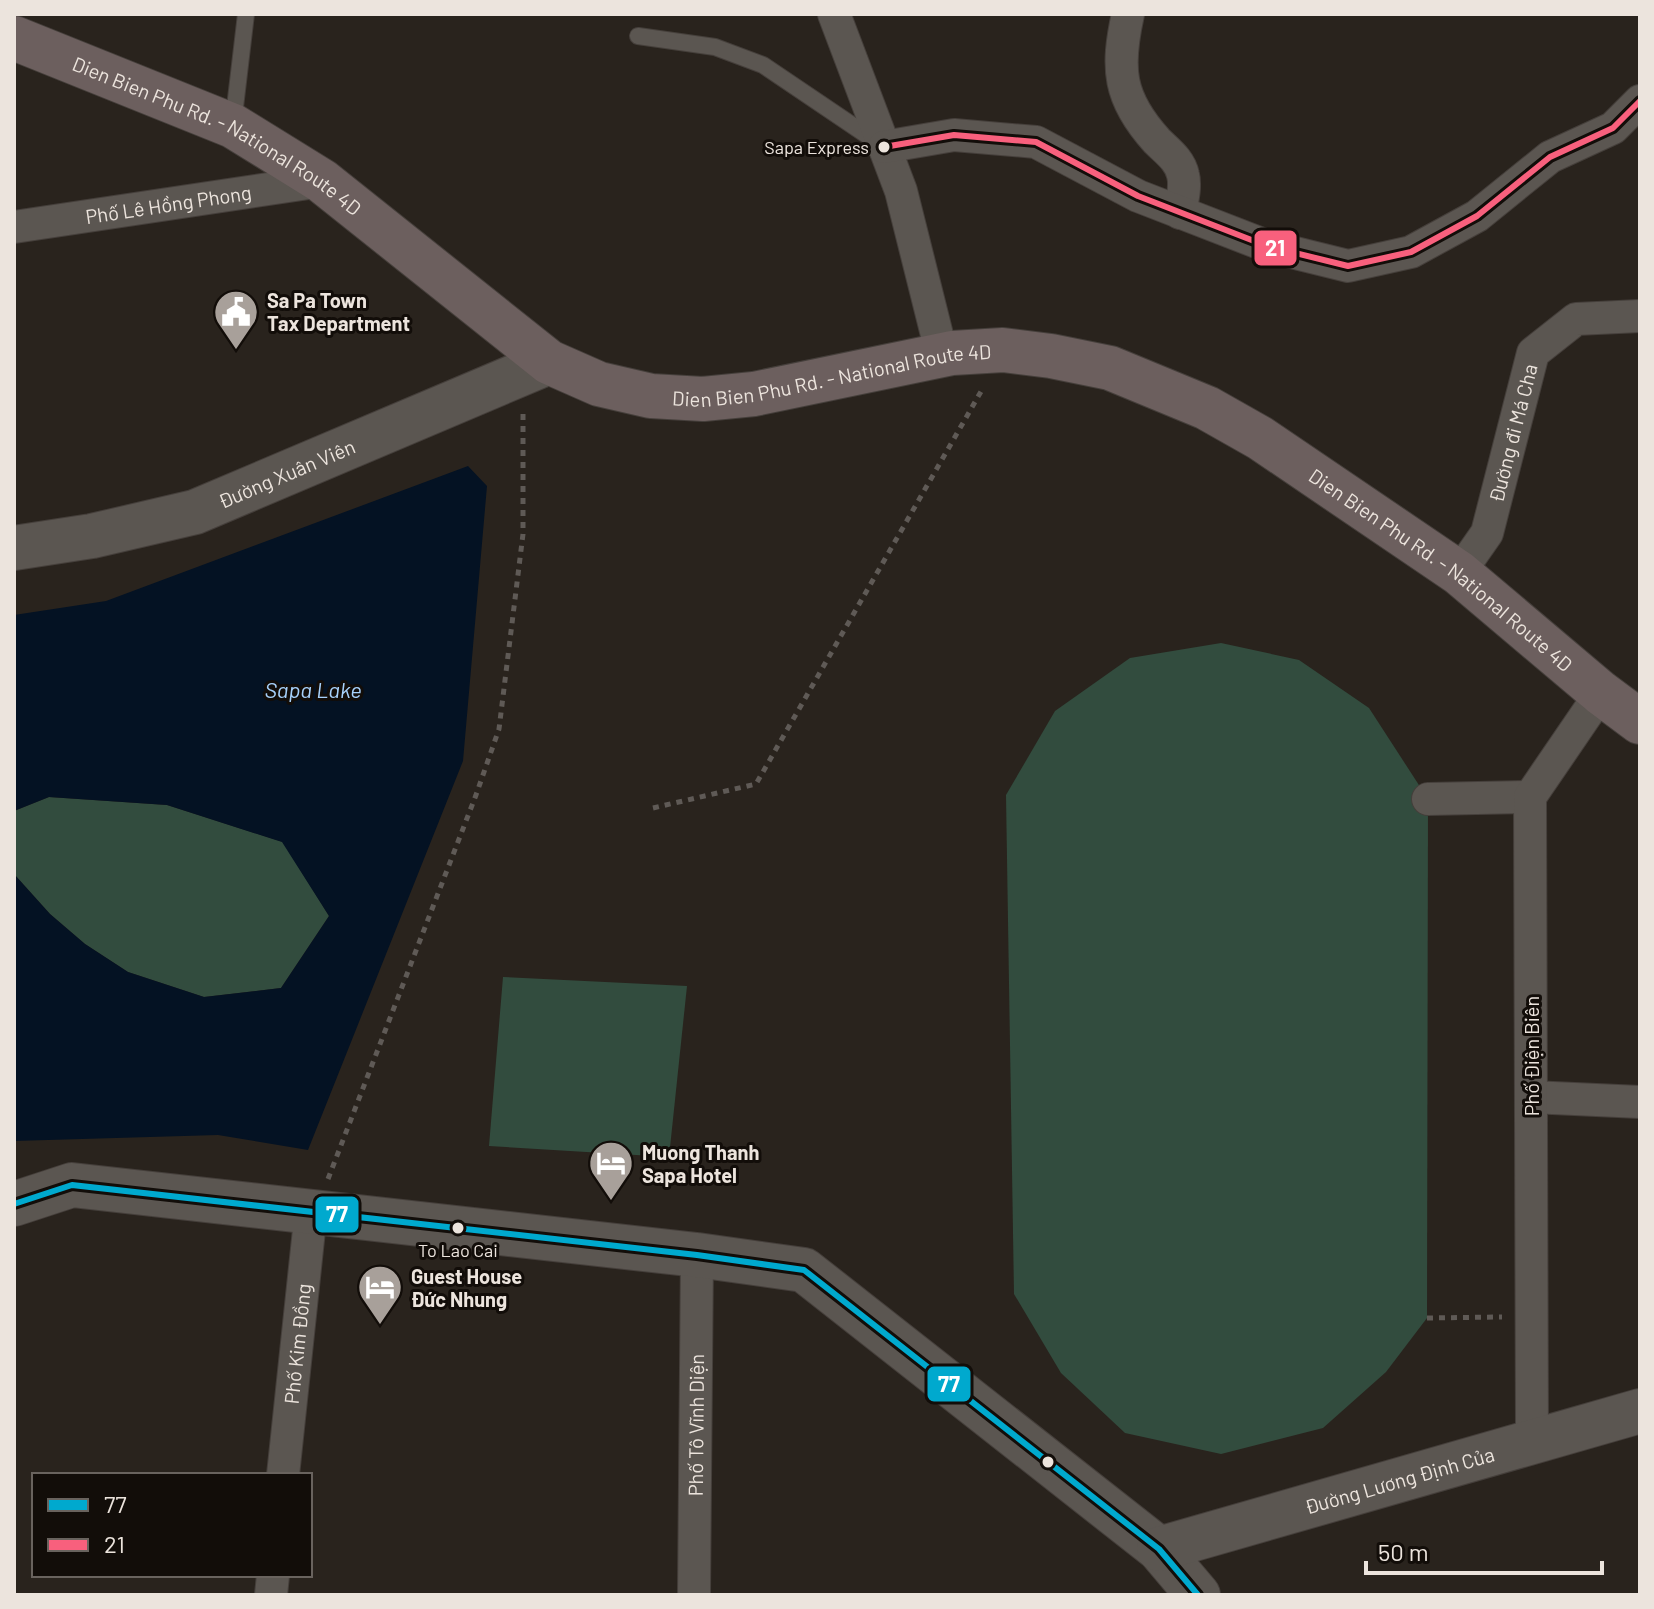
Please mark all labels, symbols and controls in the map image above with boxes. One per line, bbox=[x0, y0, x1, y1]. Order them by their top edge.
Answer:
street label: Dien Bien Phu Rd. - National Route 4D bbox=[69, 51, 366, 220]
place label: Sapa Express bbox=[764, 136, 869, 158]
marker: Sapa Express bbox=[876, 139, 892, 155]
street label: Phố Lê Hồng Phong bbox=[84, 180, 253, 228]
line badge: 21 bbox=[1253, 229, 1298, 267]
text: 21 bbox=[1265, 234, 1285, 260]
public building icon: Sa Pa Town Tax Department bbox=[212, 288, 260, 351]
place label: Sa Pa Town Tax Department bbox=[267, 288, 410, 335]
street label: Dien Bien Phu Rd. - National Route 4D bbox=[672, 339, 992, 411]
street label: Đường đi Má Cha bbox=[1483, 361, 1542, 505]
street label: Đường Xuân Viên bbox=[214, 434, 358, 513]
street label: Dien Bien Phu Rd. - National Route 4D bbox=[1305, 463, 1578, 676]
water label: Sapa Lake bbox=[264, 676, 362, 702]
street label: Phố Điện Biên bbox=[1519, 996, 1543, 1116]
hotel icon: Muong Thanh Sapa Hotel bbox=[587, 1139, 635, 1202]
place label: Muong Thanh Sapa Hotel bbox=[642, 1140, 759, 1187]
line badge: 77 bbox=[314, 1195, 360, 1234]
text: 77 bbox=[326, 1200, 348, 1226]
marker: To Lao Cai bbox=[450, 1220, 466, 1236]
place label: To Lao Cai bbox=[418, 1239, 498, 1261]
hotel icon: Guest House Đức Nhung bbox=[356, 1263, 404, 1326]
place label: Guest House Đức Nhung bbox=[411, 1264, 522, 1311]
street label: Phố Kim Đồng bbox=[279, 1282, 315, 1405]
street label: Phố Tô Vĩnh Diện bbox=[683, 1354, 708, 1496]
line badge: 77 bbox=[926, 1365, 972, 1403]
text: 77 bbox=[938, 1370, 960, 1396]
street label: Đường Lương Định Của bbox=[1302, 1441, 1497, 1519]
unlabelled marker bbox=[1040, 1454, 1056, 1470]
legend bbox=[32, 1473, 312, 1577]
text: 77 bbox=[104, 1489, 127, 1518]
scale bar bbox=[1366, 1525, 1602, 1575]
text: 21 bbox=[104, 1529, 125, 1558]
text: 50 m bbox=[1378, 1537, 1429, 1566]

